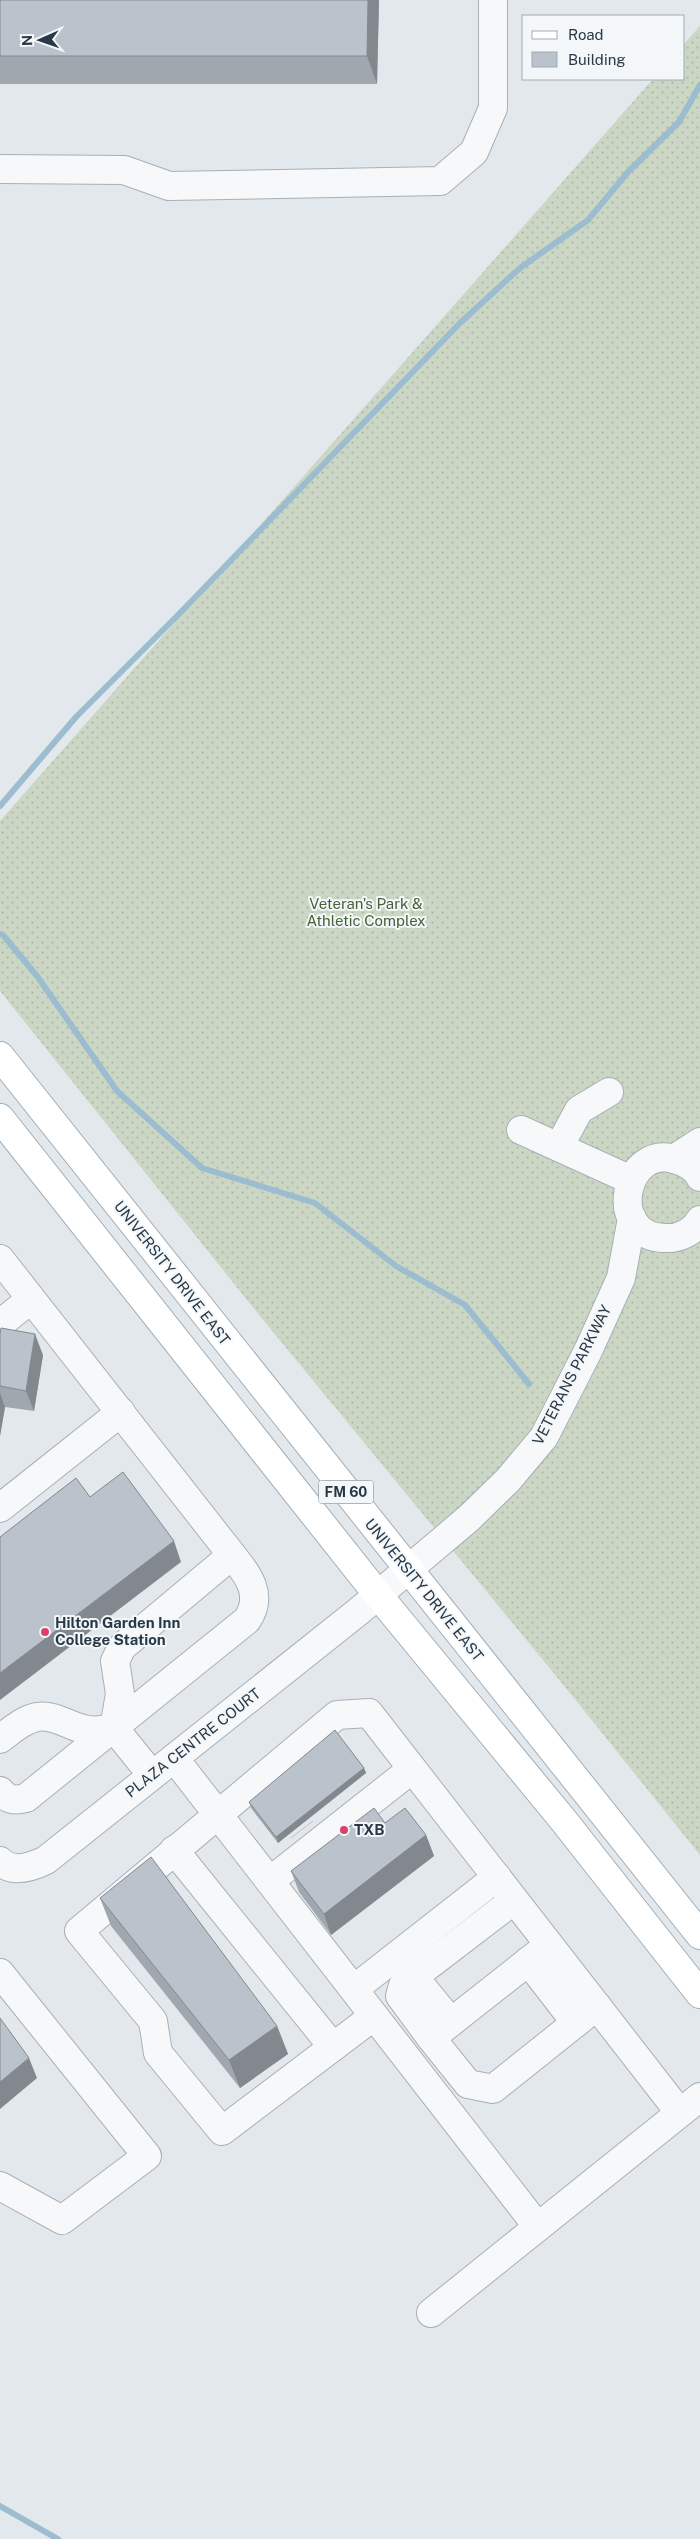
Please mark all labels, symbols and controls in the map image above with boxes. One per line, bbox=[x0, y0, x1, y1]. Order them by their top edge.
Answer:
north arrow bbox=[15, 15, 65, 65]
legend bbox=[522, 15, 685, 80]
text: Road bbox=[568, 26, 604, 43]
text: N bbox=[19, 35, 35, 46]
text: Building bbox=[568, 51, 626, 68]
park label: Veteran's Park & Athletic Complex bbox=[306, 895, 426, 929]
street label: UNIVERSITY DRIVE EAST bbox=[111, 1197, 234, 1348]
street label: VETERANS PARKWAY bbox=[529, 1302, 614, 1448]
road number: FM 60 bbox=[318, 1480, 374, 1504]
street label: UNIVERSITY DRIVE EAST bbox=[362, 1515, 487, 1664]
place label: Hilton Garden Inn College Station bbox=[55, 1614, 180, 1648]
marker: Hilton Garden Inn College Station bbox=[39, 1626, 51, 1638]
street label: PLAZA CENTRE COURT bbox=[122, 1685, 264, 1801]
place label: TXB bbox=[354, 1821, 384, 1838]
marker: TXB bbox=[338, 1824, 350, 1836]

